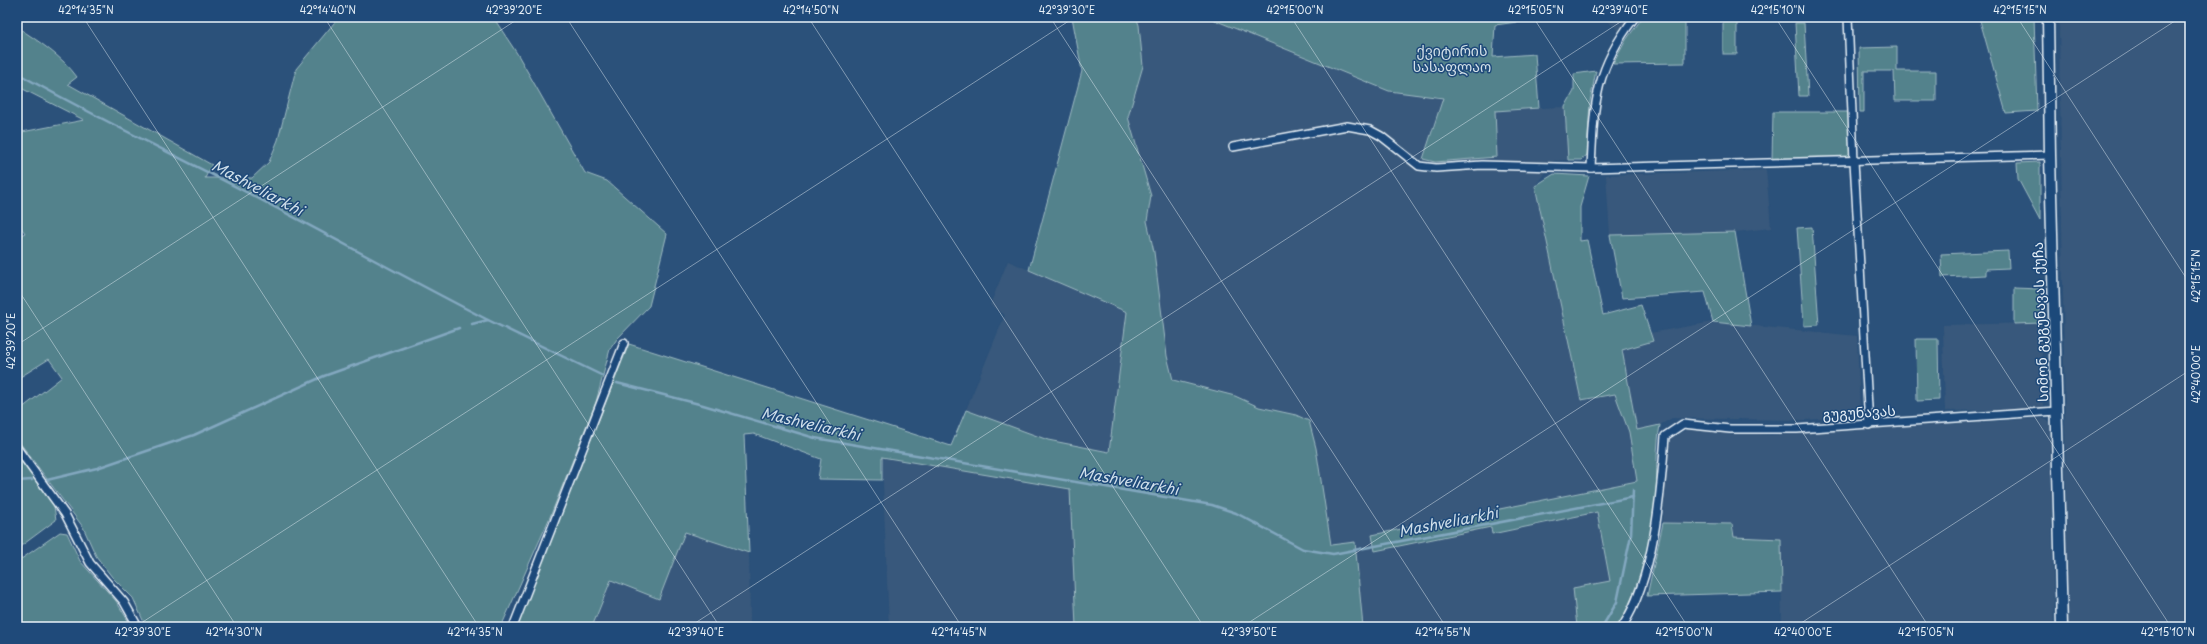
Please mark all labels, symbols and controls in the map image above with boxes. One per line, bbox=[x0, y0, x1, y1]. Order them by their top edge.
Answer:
text: 42°14'35"N bbox=[58, 2, 114, 17]
text: 42°14'40"N bbox=[300, 2, 356, 17]
text: 42°39'20"E bbox=[486, 2, 542, 17]
text: 42°14'50"N bbox=[783, 2, 839, 17]
text: 42°39'30"E bbox=[1039, 2, 1095, 17]
text: 42°15'00"N bbox=[1267, 2, 1324, 17]
text: 42°15'05"N bbox=[1508, 2, 1564, 17]
text: 42°39'40"E bbox=[1592, 2, 1648, 17]
text: 42°15'10"N bbox=[1751, 2, 1805, 17]
text: 42°15'15"N bbox=[1993, 2, 2047, 17]
park label: ქვიტირის სასაფლაო bbox=[1413, 40, 1491, 77]
water label: Mashveliarkhi bbox=[208, 153, 310, 222]
street label: სიმონ გუგუნავას ქუჩა bbox=[2027, 242, 2053, 402]
text: 42°15'15"N bbox=[2188, 249, 2203, 303]
text: 42°39'20"E bbox=[3, 313, 18, 369]
text: 42°40'00"E bbox=[2188, 345, 2203, 403]
water label: Mashveliarkhi bbox=[759, 400, 865, 446]
street label: გუგუნავას bbox=[1822, 400, 1896, 424]
water label: Mashveliarkhi bbox=[1077, 460, 1183, 501]
water label: Mashveliarkhi bbox=[1396, 500, 1502, 542]
text: 42°39'30"E bbox=[115, 624, 171, 639]
text: 42°14'30"N bbox=[206, 624, 262, 639]
text: 42°14'35"N bbox=[447, 624, 503, 639]
text: 42°39'40"E bbox=[668, 624, 724, 639]
text: 42°14'45"N bbox=[931, 624, 987, 639]
text: 42°39'50"E bbox=[1221, 624, 1277, 639]
text: 42°14'55"N bbox=[1415, 624, 1471, 639]
text: 42°15'00"N bbox=[1656, 624, 1713, 639]
text: 42°40'00"E bbox=[1774, 624, 1832, 639]
text: 42°15'05"N bbox=[1898, 624, 1954, 639]
text: 42°15'10"N bbox=[2141, 624, 2195, 639]

